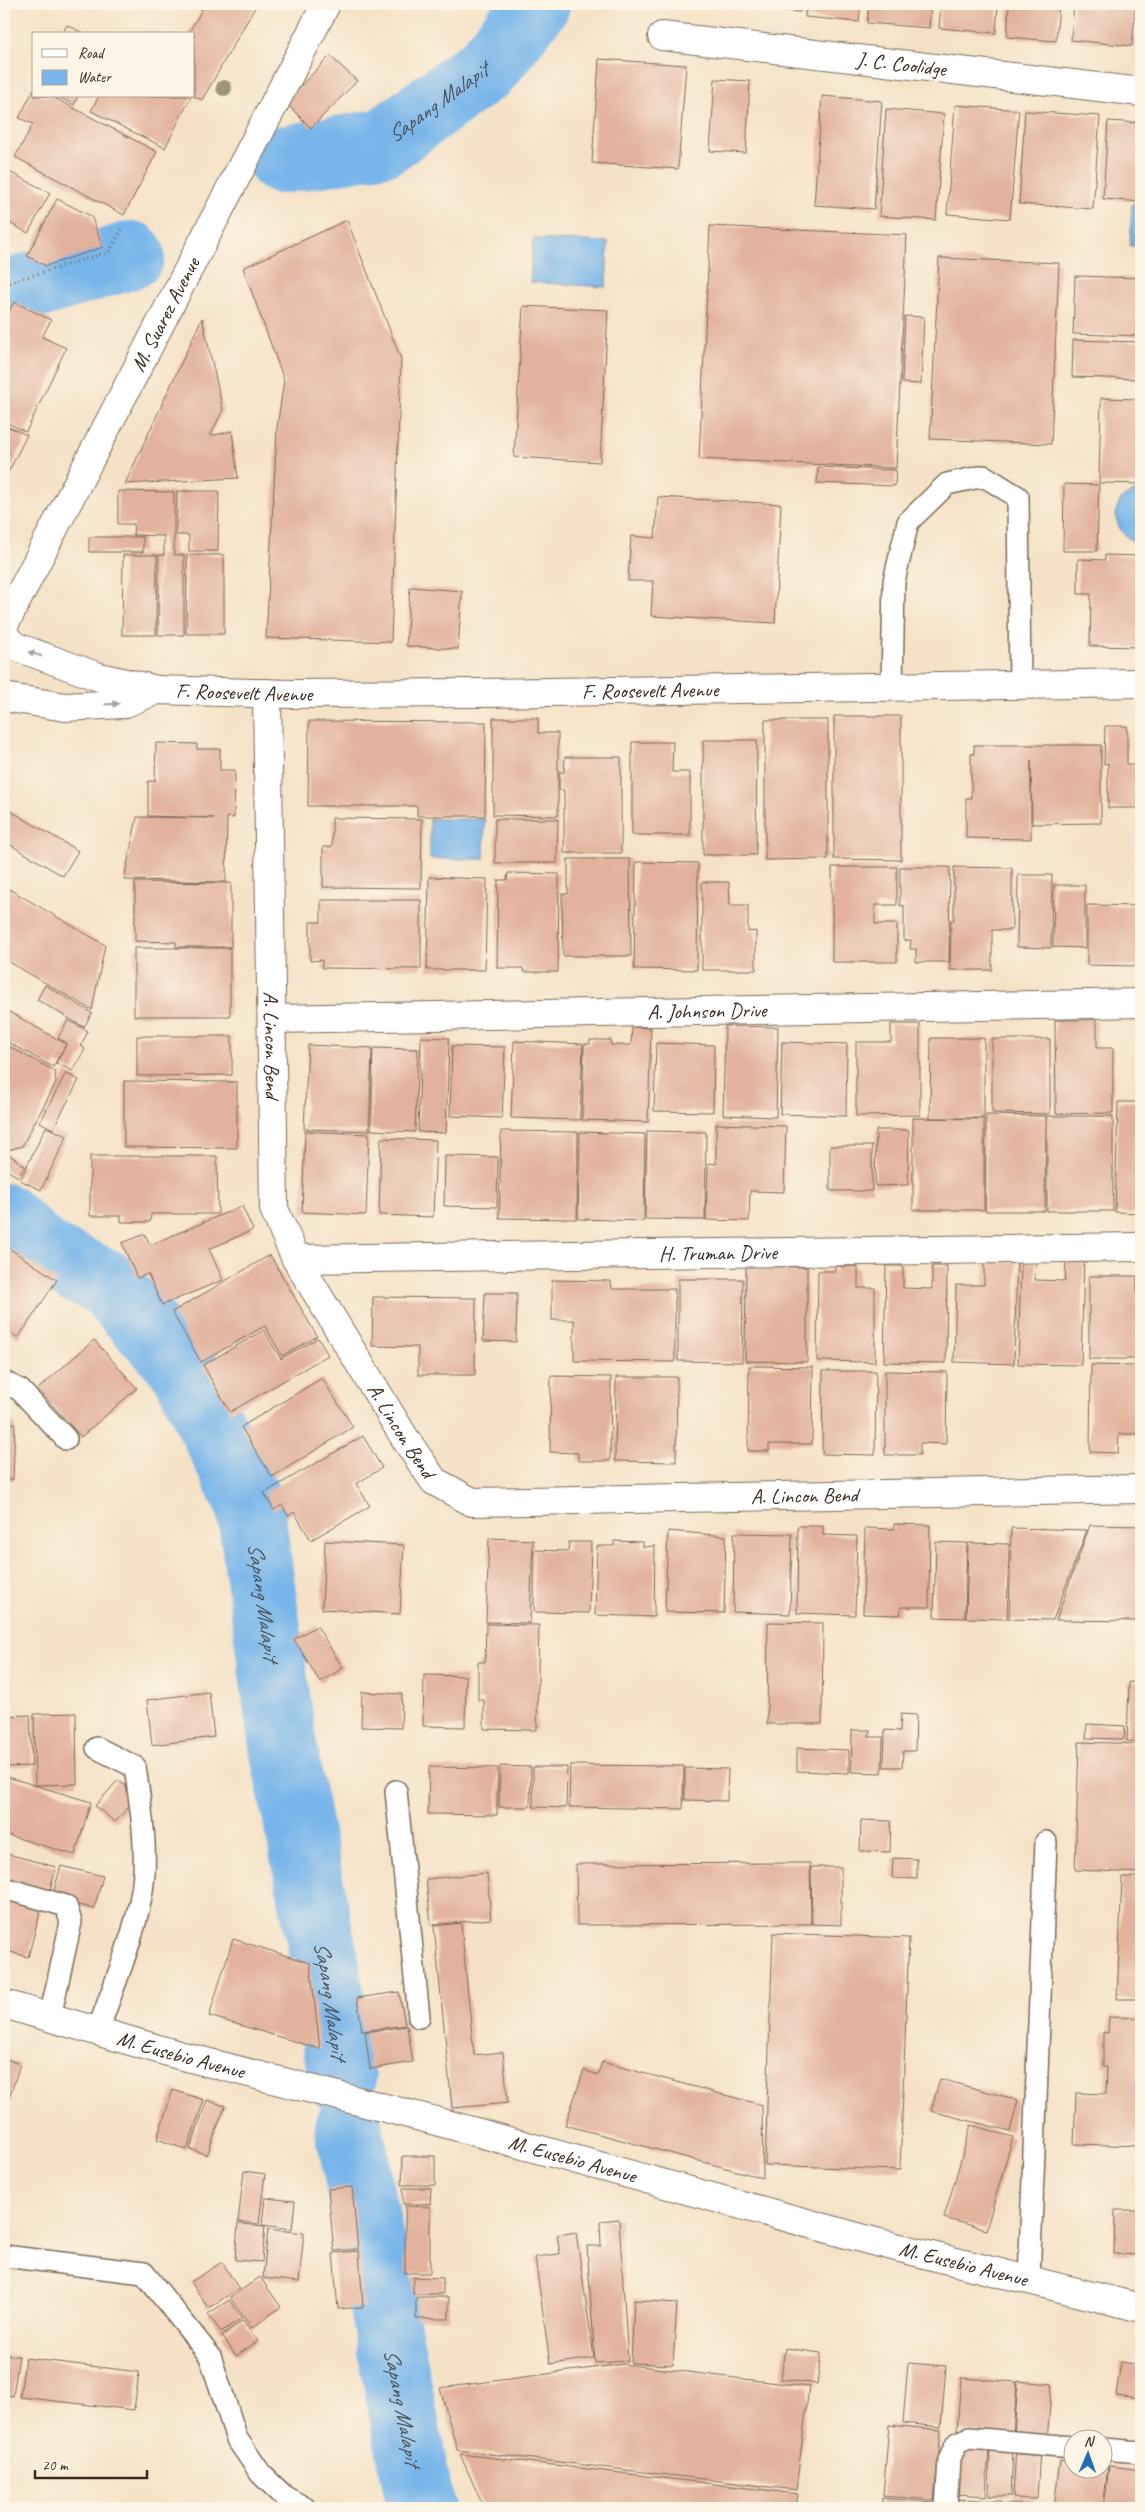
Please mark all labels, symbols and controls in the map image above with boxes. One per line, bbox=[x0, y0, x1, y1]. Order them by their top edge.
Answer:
legend bbox=[32, 32, 195, 98]
text: Road bbox=[78, 44, 105, 63]
street label: J. C. Coolidge bbox=[854, 46, 950, 82]
water label: Sapang Malapit bbox=[382, 53, 498, 149]
text: Water bbox=[78, 68, 112, 87]
street label: M. Suarez Avenue bbox=[125, 252, 206, 376]
one-way arrow bbox=[27, 649, 42, 657]
street label: F. Roosevelt Avenue bbox=[582, 676, 721, 704]
street label: F. Roosevelt Avenue bbox=[176, 678, 315, 707]
one-way arrow bbox=[105, 700, 121, 708]
street label: A. Lincon Bend bbox=[258, 991, 286, 1102]
street label: A. Johnson Drive bbox=[647, 997, 769, 1025]
street label: H. Truman Drive bbox=[659, 1239, 779, 1267]
street label: A. Lincon Bend bbox=[362, 1379, 443, 1486]
street label: A. Lincon Bend bbox=[751, 1481, 862, 1510]
water label: Sapang Malapit bbox=[241, 1541, 286, 1668]
water label: Sapang Malapit bbox=[307, 1939, 354, 2066]
street label: M. Eusebio Avenue bbox=[114, 2025, 250, 2085]
street label: M. Eusebio Avenue bbox=[506, 2129, 641, 2189]
street label: M. Eusebio Avenue bbox=[897, 2235, 1032, 2293]
water label: Sapang Malapit bbox=[377, 2346, 428, 2473]
north arrow bbox=[1062, 2430, 1112, 2480]
text: N bbox=[1084, 2433, 1095, 2450]
scale bar bbox=[35, 2447, 148, 2479]
text: 20 m bbox=[42, 2456, 69, 2475]

